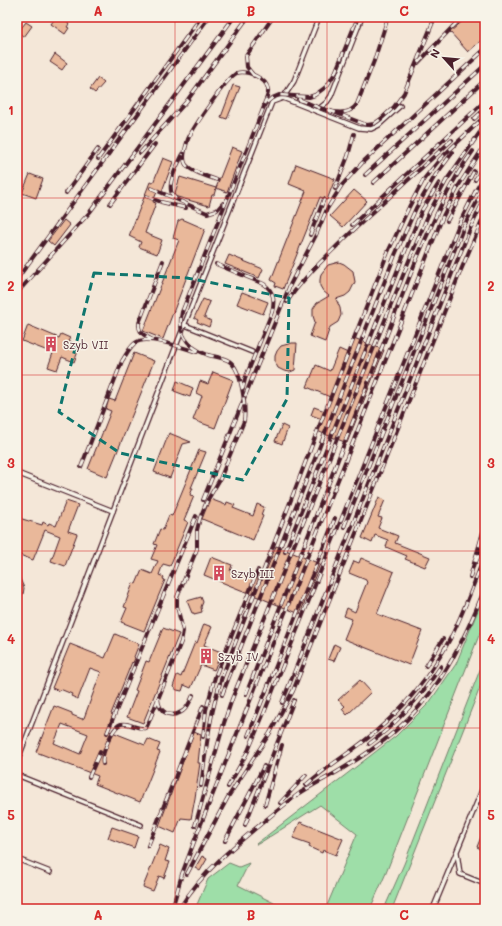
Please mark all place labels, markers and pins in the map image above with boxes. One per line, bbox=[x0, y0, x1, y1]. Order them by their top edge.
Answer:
building icon: Szyb VII bbox=[42, 335, 60, 353]
place label: Szyb VII bbox=[63, 337, 108, 352]
building icon: Szyb III bbox=[210, 564, 228, 582]
place label: Szyb III bbox=[231, 566, 274, 581]
building icon: Szyb IV bbox=[197, 647, 215, 665]
place label: Szyb IV bbox=[218, 649, 258, 664]

